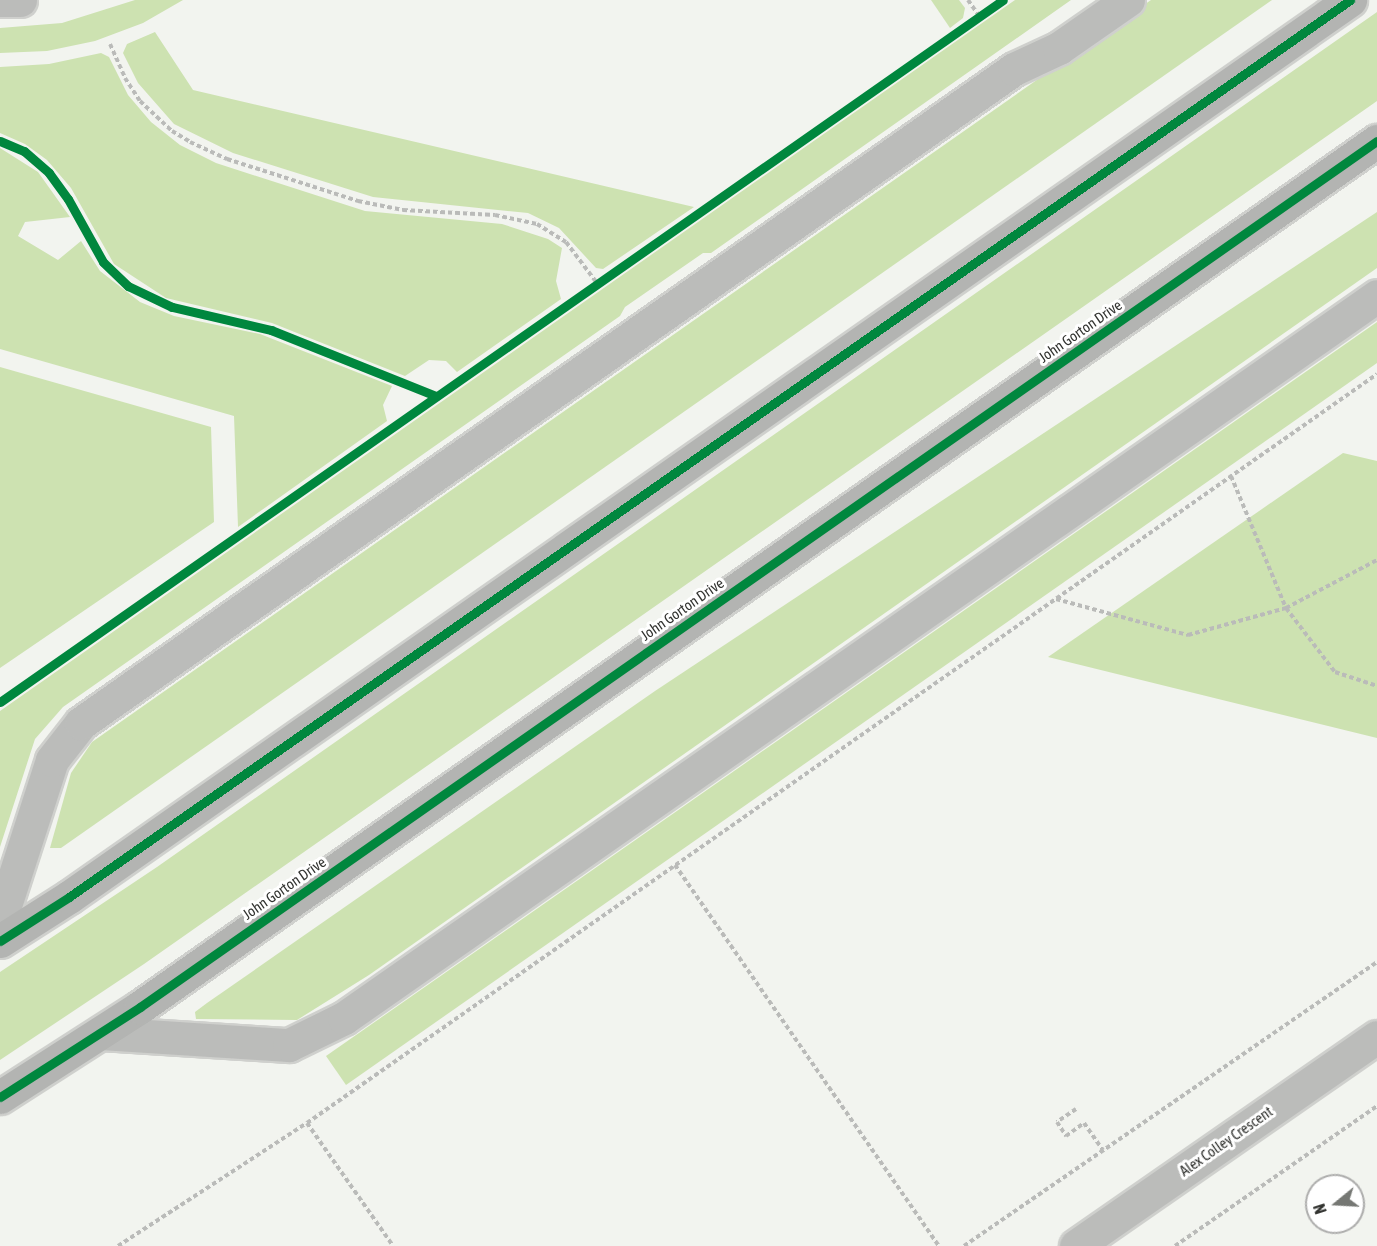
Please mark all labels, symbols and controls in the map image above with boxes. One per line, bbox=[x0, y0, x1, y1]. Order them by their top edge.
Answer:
street label: John Gorton Drive bbox=[1035, 296, 1125, 366]
street label: John Gorton Drive bbox=[637, 574, 727, 644]
street label: John Gorton Drive bbox=[239, 853, 329, 923]
street label: Alex Colley Crescent bbox=[1176, 1102, 1276, 1180]
north arrow bbox=[1305, 1174, 1365, 1234]
text: N bbox=[1310, 1202, 1330, 1216]

